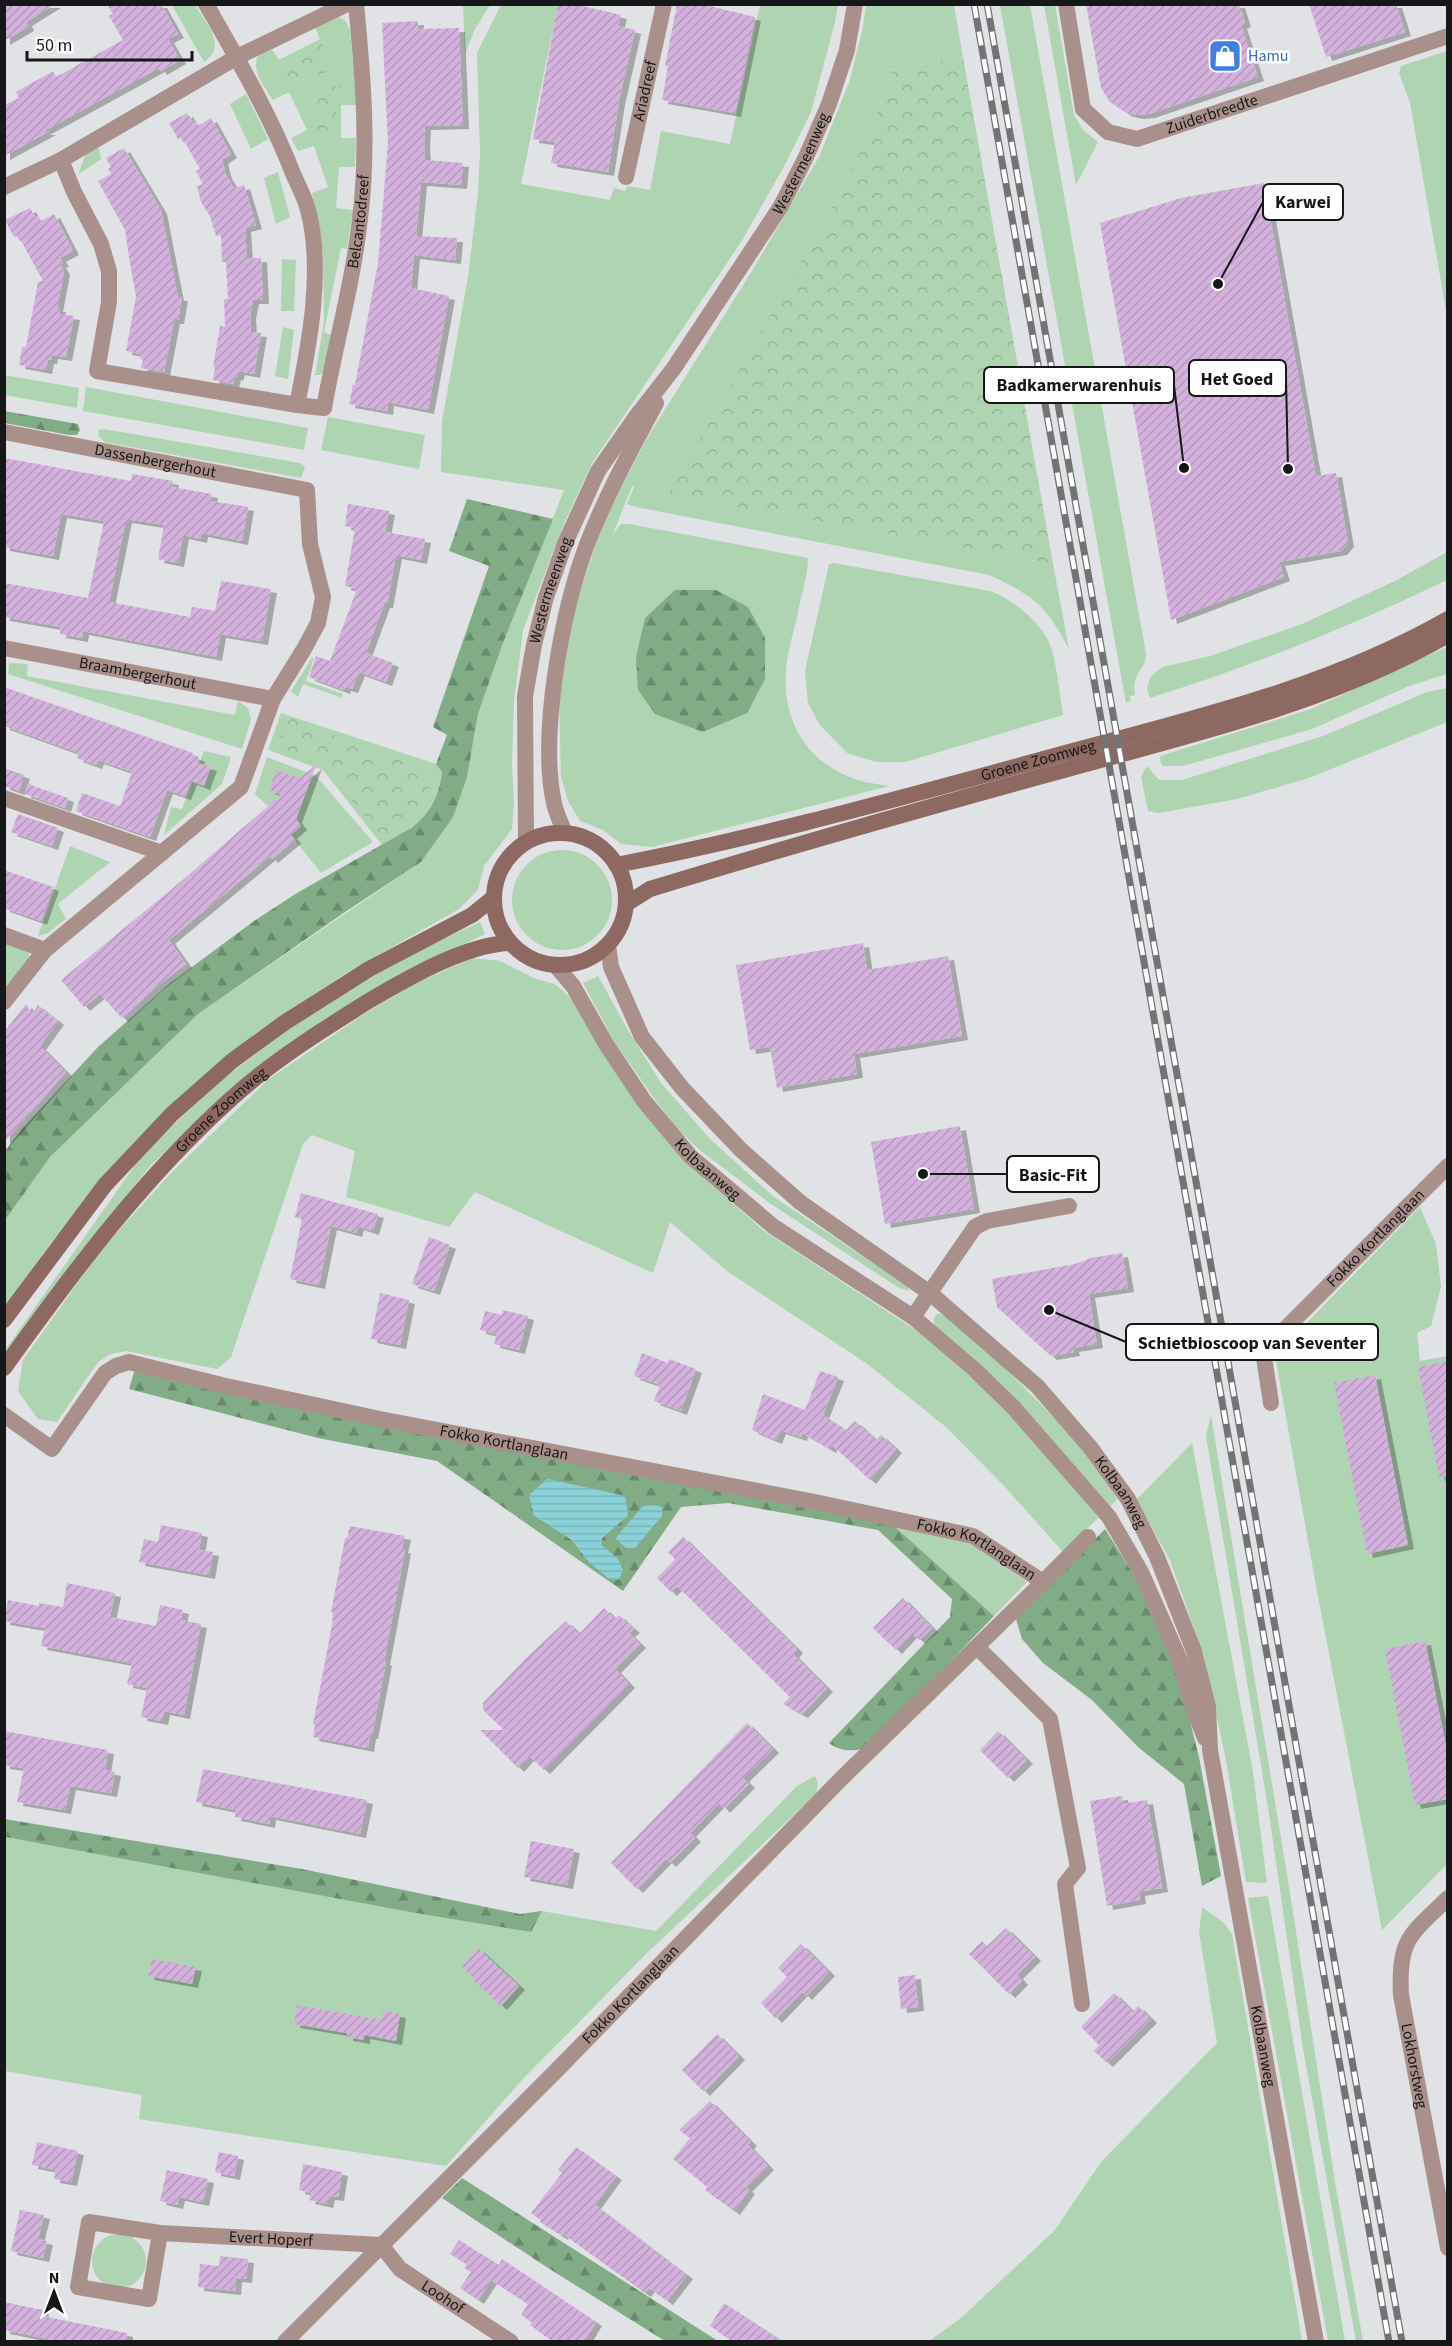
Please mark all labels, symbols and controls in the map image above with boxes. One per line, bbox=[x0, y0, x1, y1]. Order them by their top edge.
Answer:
scale bar bbox=[27, 24, 192, 62]
text: 50 m bbox=[36, 33, 72, 58]
shop icon: Hamu bbox=[1207, 38, 1243, 74]
place label: Hamu bbox=[1248, 45, 1288, 67]
street label: Ariadreef bbox=[628, 58, 662, 123]
street label: Zuiderbreedte bbox=[1163, 89, 1261, 140]
street label: Westermeenweg bbox=[767, 109, 835, 219]
street label: Belcantodreef bbox=[342, 173, 375, 270]
callout: Karwei bbox=[1263, 184, 1343, 220]
text: Karwei bbox=[1275, 190, 1331, 215]
callout: Het Goed bbox=[1189, 360, 1286, 396]
callout: Badkamerwarenhuis bbox=[984, 367, 1174, 403]
text: Het Goed bbox=[1201, 367, 1273, 392]
text: Badkamerwarenhuis bbox=[996, 373, 1162, 398]
street label: Dassenbergerhout bbox=[93, 439, 218, 483]
street label: Westermeenweg bbox=[524, 534, 578, 646]
street label: Braambergerhout bbox=[77, 651, 199, 695]
street label: Groene Zoomweg bbox=[978, 734, 1098, 787]
street label: Groene Zoomweg bbox=[170, 1062, 272, 1158]
street label: Kolbaanweg bbox=[669, 1134, 745, 1205]
callout: Basic-Fit bbox=[1007, 1156, 1099, 1192]
text: Basic-Fit bbox=[1019, 1163, 1087, 1188]
street label: Fokko Kortlanglaan bbox=[1322, 1184, 1430, 1292]
callout: Schietbioscoop van Seventer bbox=[1126, 1324, 1378, 1360]
text: Schietbioscoop van Seventer bbox=[1138, 1331, 1367, 1356]
street label: Fokko Kortlanglaan bbox=[438, 1420, 570, 1466]
street label: Kolbaanweg bbox=[1089, 1451, 1152, 1532]
street label: Fokko Kortlanglaan bbox=[915, 1513, 1040, 1585]
street label: Fokko Kortlanglaan bbox=[577, 1940, 684, 2049]
street label: Kolbaanweg bbox=[1245, 2003, 1281, 2089]
street label: Lokhorstweg bbox=[1395, 2021, 1433, 2110]
street label: Evert Hoperf bbox=[228, 2226, 315, 2252]
north arrow bbox=[24, 2262, 84, 2322]
text: N bbox=[49, 2267, 59, 2289]
street label: Loohof bbox=[417, 2275, 469, 2320]

